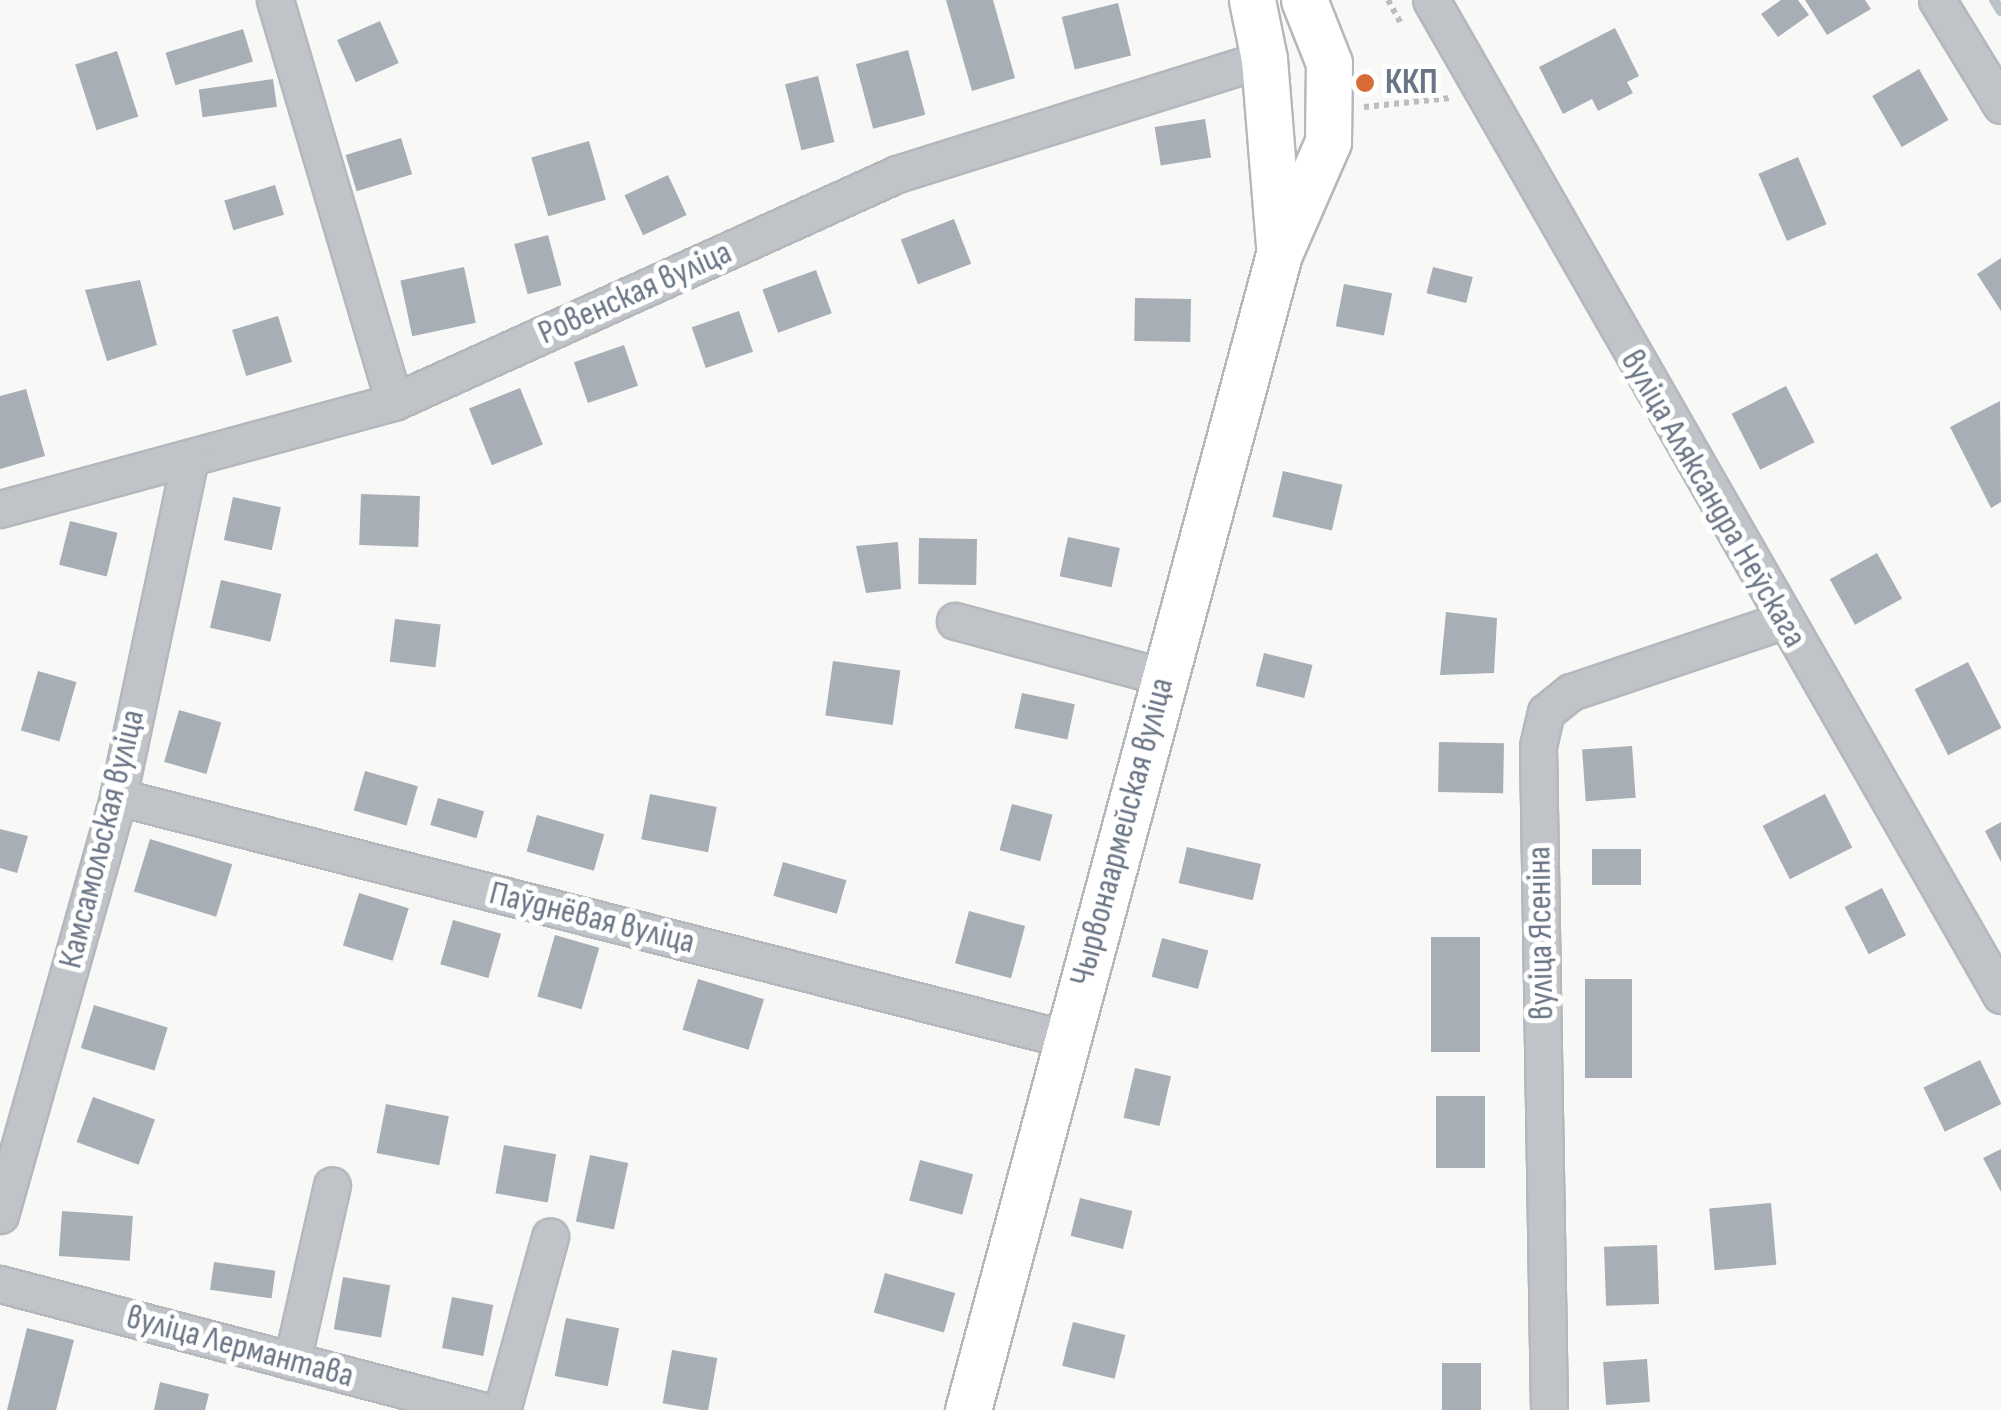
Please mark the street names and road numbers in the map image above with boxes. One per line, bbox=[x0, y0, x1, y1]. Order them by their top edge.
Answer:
street label: Ровенская вуліца bbox=[532, 232, 738, 354]
street label: вуліца Аляксандра Неўскага bbox=[1611, 343, 1815, 655]
street label: Чырвонаармейская вуліца bbox=[1061, 673, 1183, 991]
street label: Камсамольская вуліца bbox=[50, 705, 154, 973]
street label: вуліца Ясеніна bbox=[1518, 846, 1564, 1020]
street label: Паўднёвая вуліца bbox=[485, 872, 699, 964]
street label: вуліца Лермантава bbox=[122, 1296, 358, 1398]

